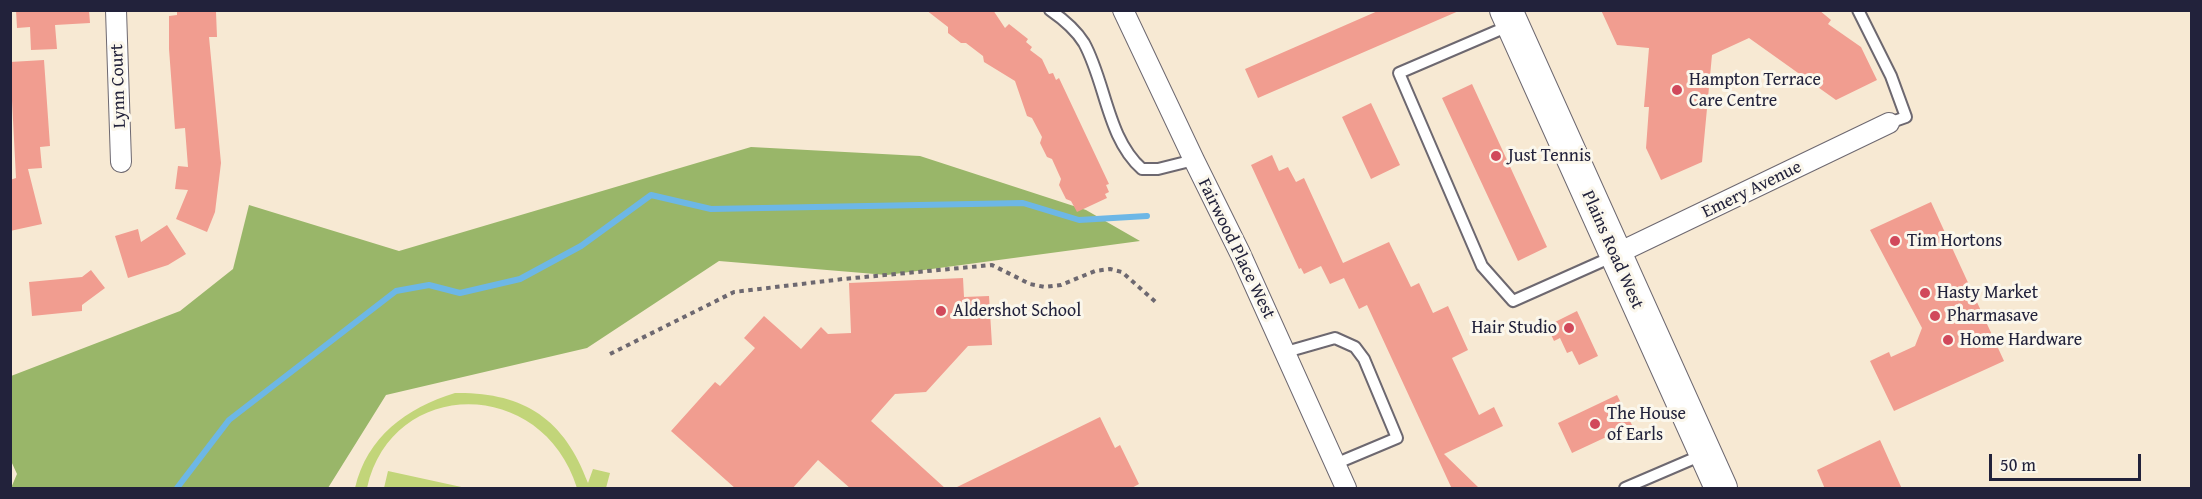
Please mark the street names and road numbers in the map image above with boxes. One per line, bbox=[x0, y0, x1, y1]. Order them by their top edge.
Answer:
street label: Lynn Court bbox=[107, 43, 131, 129]
street label: Emery Avenue bbox=[1699, 157, 1805, 223]
street label: Fairwood Place West bbox=[1193, 175, 1279, 323]
street label: Plains Road West bbox=[1576, 187, 1648, 313]

